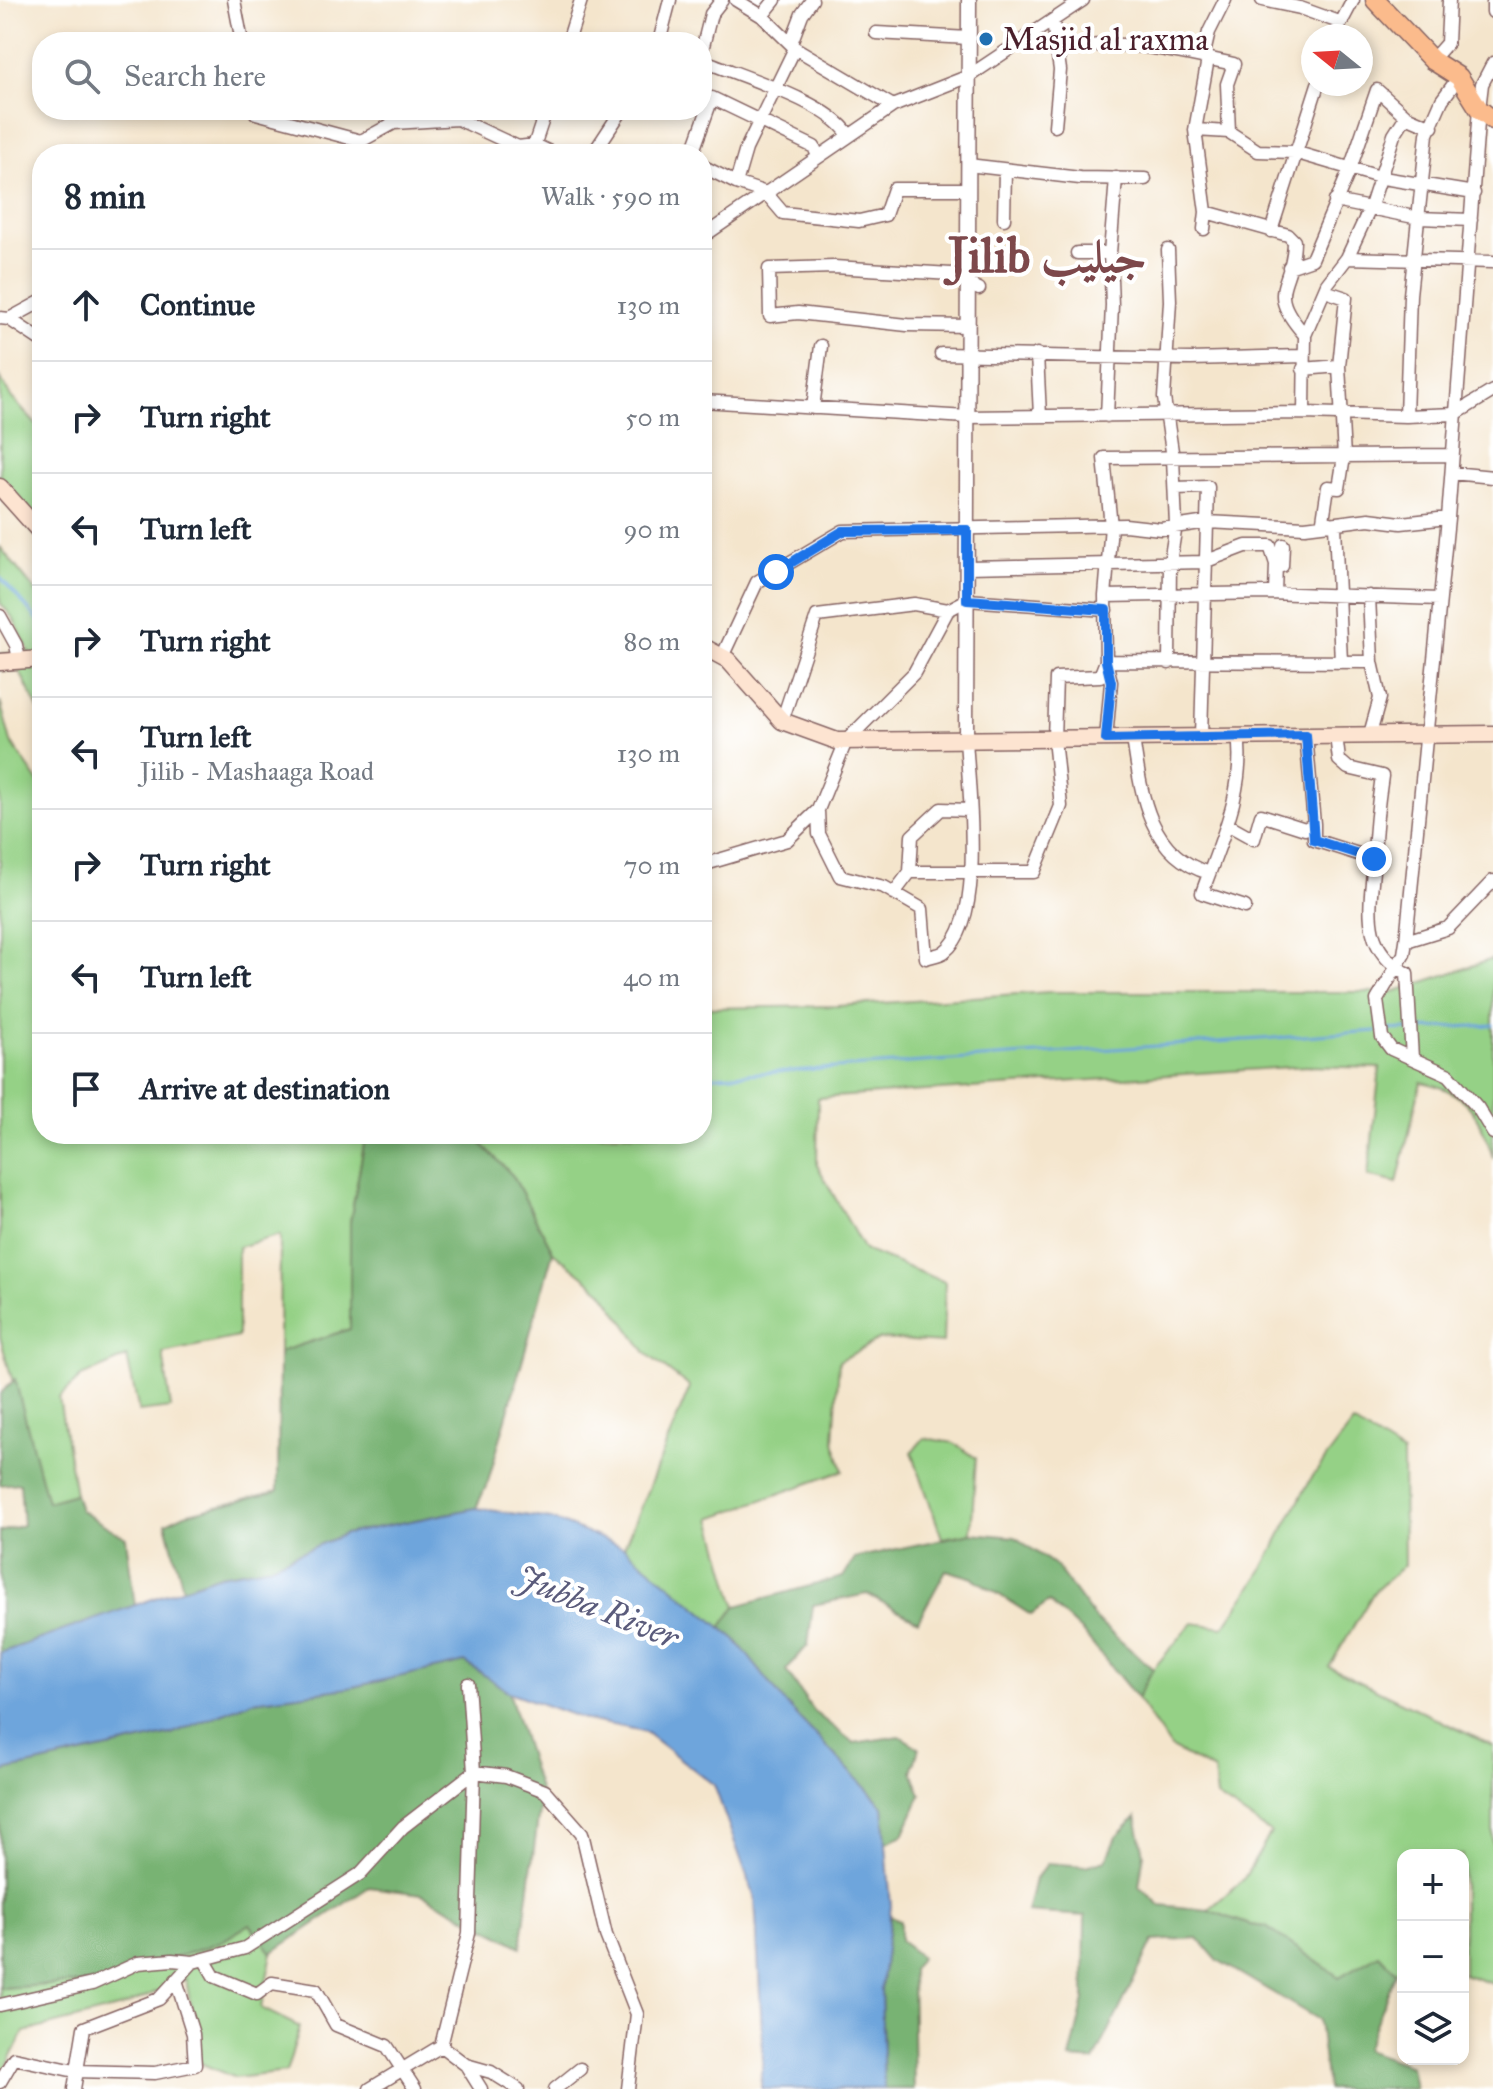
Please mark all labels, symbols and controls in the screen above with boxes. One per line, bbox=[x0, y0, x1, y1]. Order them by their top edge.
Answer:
place label: Masjid al raxma bbox=[1002, 20, 1209, 59]
north arrow bbox=[1301, 24, 1373, 96]
marker: Masjid al raxma bbox=[977, 30, 995, 48]
search box bbox=[32, 32, 712, 120]
icon: search bbox=[60, 54, 104, 98]
text: Search here bbox=[124, 58, 266, 94]
text: 8 min bbox=[64, 176, 146, 217]
text: Walk · 590 m bbox=[541, 180, 680, 212]
district label: Jilib جيليب bbox=[943, 226, 1147, 287]
icon: ahead bbox=[64, 283, 108, 327]
text: Continue bbox=[140, 287, 255, 323]
text: 130 m bbox=[617, 289, 680, 321]
icon: right bbox=[64, 395, 108, 439]
text: Turn right bbox=[140, 399, 271, 435]
text: 50 m bbox=[625, 401, 680, 433]
icon: left bbox=[64, 507, 108, 551]
text: Turn left bbox=[140, 511, 251, 547]
text: 90 m bbox=[623, 513, 680, 545]
route start bbox=[758, 554, 794, 590]
icon: right bbox=[64, 619, 108, 663]
text: Turn right bbox=[140, 623, 271, 659]
text: 80 m bbox=[624, 625, 680, 657]
text: Turn left bbox=[140, 719, 251, 755]
icon: left bbox=[64, 731, 108, 775]
text: 130 m bbox=[617, 737, 680, 769]
text: Jilib - Mashaaga Road bbox=[140, 755, 374, 787]
route end bbox=[1356, 841, 1392, 877]
icon: right bbox=[64, 843, 108, 887]
text: Turn right bbox=[140, 847, 271, 883]
text: 70 m bbox=[624, 849, 680, 881]
icon: left bbox=[64, 955, 108, 999]
text: Turn left bbox=[140, 959, 251, 995]
text: 40 m bbox=[623, 961, 680, 993]
icon: arrive bbox=[64, 1067, 108, 1111]
text: Arrive at destination bbox=[140, 1071, 390, 1107]
water label: Jubba River bbox=[509, 1555, 686, 1660]
map controls bbox=[1397, 1849, 1469, 2065]
button: + bbox=[1397, 1849, 1469, 1921]
button: − bbox=[1397, 1921, 1469, 1993]
button: layers bbox=[1397, 1993, 1469, 2065]

